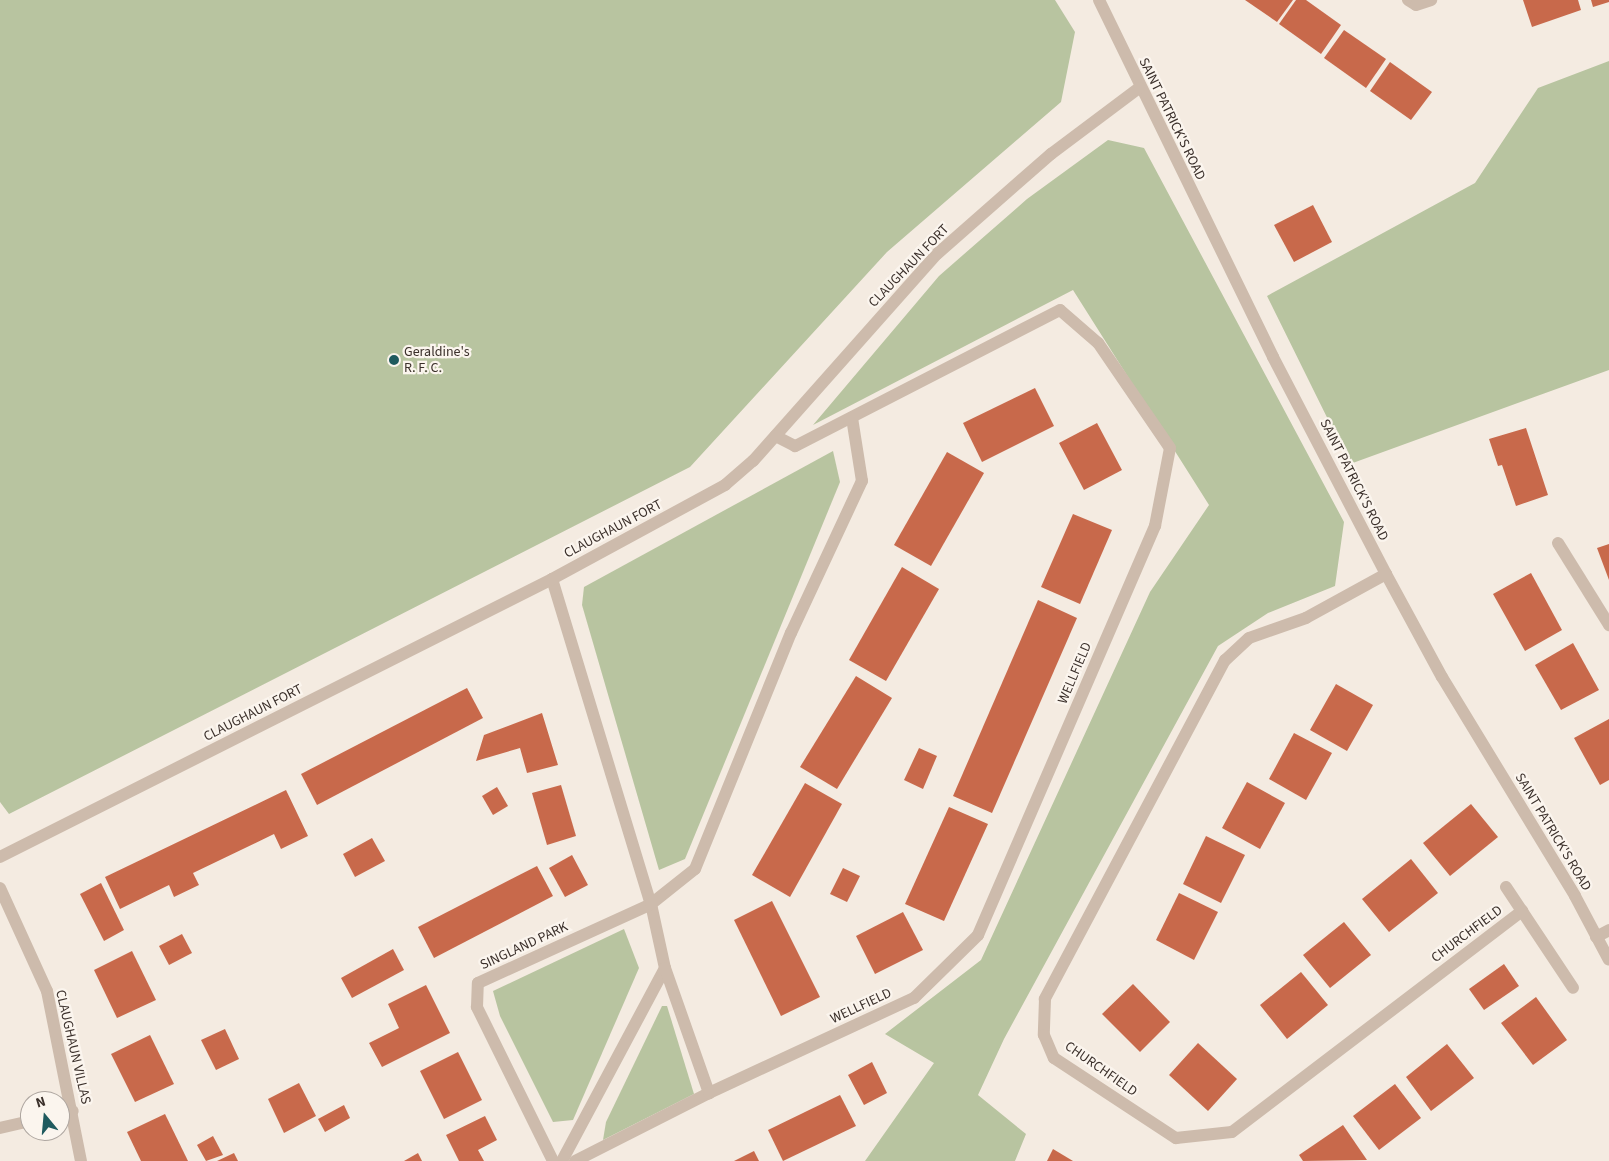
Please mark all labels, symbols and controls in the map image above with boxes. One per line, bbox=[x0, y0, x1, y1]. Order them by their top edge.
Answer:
street label: SAINT PATRICK'S ROAD bbox=[1135, 55, 1209, 183]
street label: CLAUGHAUN FORT bbox=[865, 221, 953, 311]
place label: Geraldine's R. F. C. bbox=[404, 344, 470, 377]
marker: Geraldine's R. F. C. bbox=[388, 354, 400, 366]
street label: SAINT PATRICK'S ROAD bbox=[1316, 416, 1392, 544]
street label: CLAUGHAUN FORT bbox=[561, 496, 665, 562]
street label: WELLFIELD bbox=[1054, 640, 1096, 706]
street label: CLAUGHAUN FORT bbox=[201, 681, 305, 745]
street label: SAINT PATRICK'S ROAD bbox=[1511, 770, 1595, 894]
street label: CHURCHFIELD bbox=[1428, 902, 1506, 966]
street label: SINGLAND PARK bbox=[478, 918, 570, 974]
street label: WELLFIELD bbox=[828, 985, 894, 1027]
street label: CLAUGHAUN VILLAS bbox=[52, 988, 94, 1106]
street label: CHURCHFIELD bbox=[1062, 1038, 1140, 1100]
north arrow bbox=[20, 1091, 70, 1141]
text: N bbox=[34, 1092, 48, 1114]

